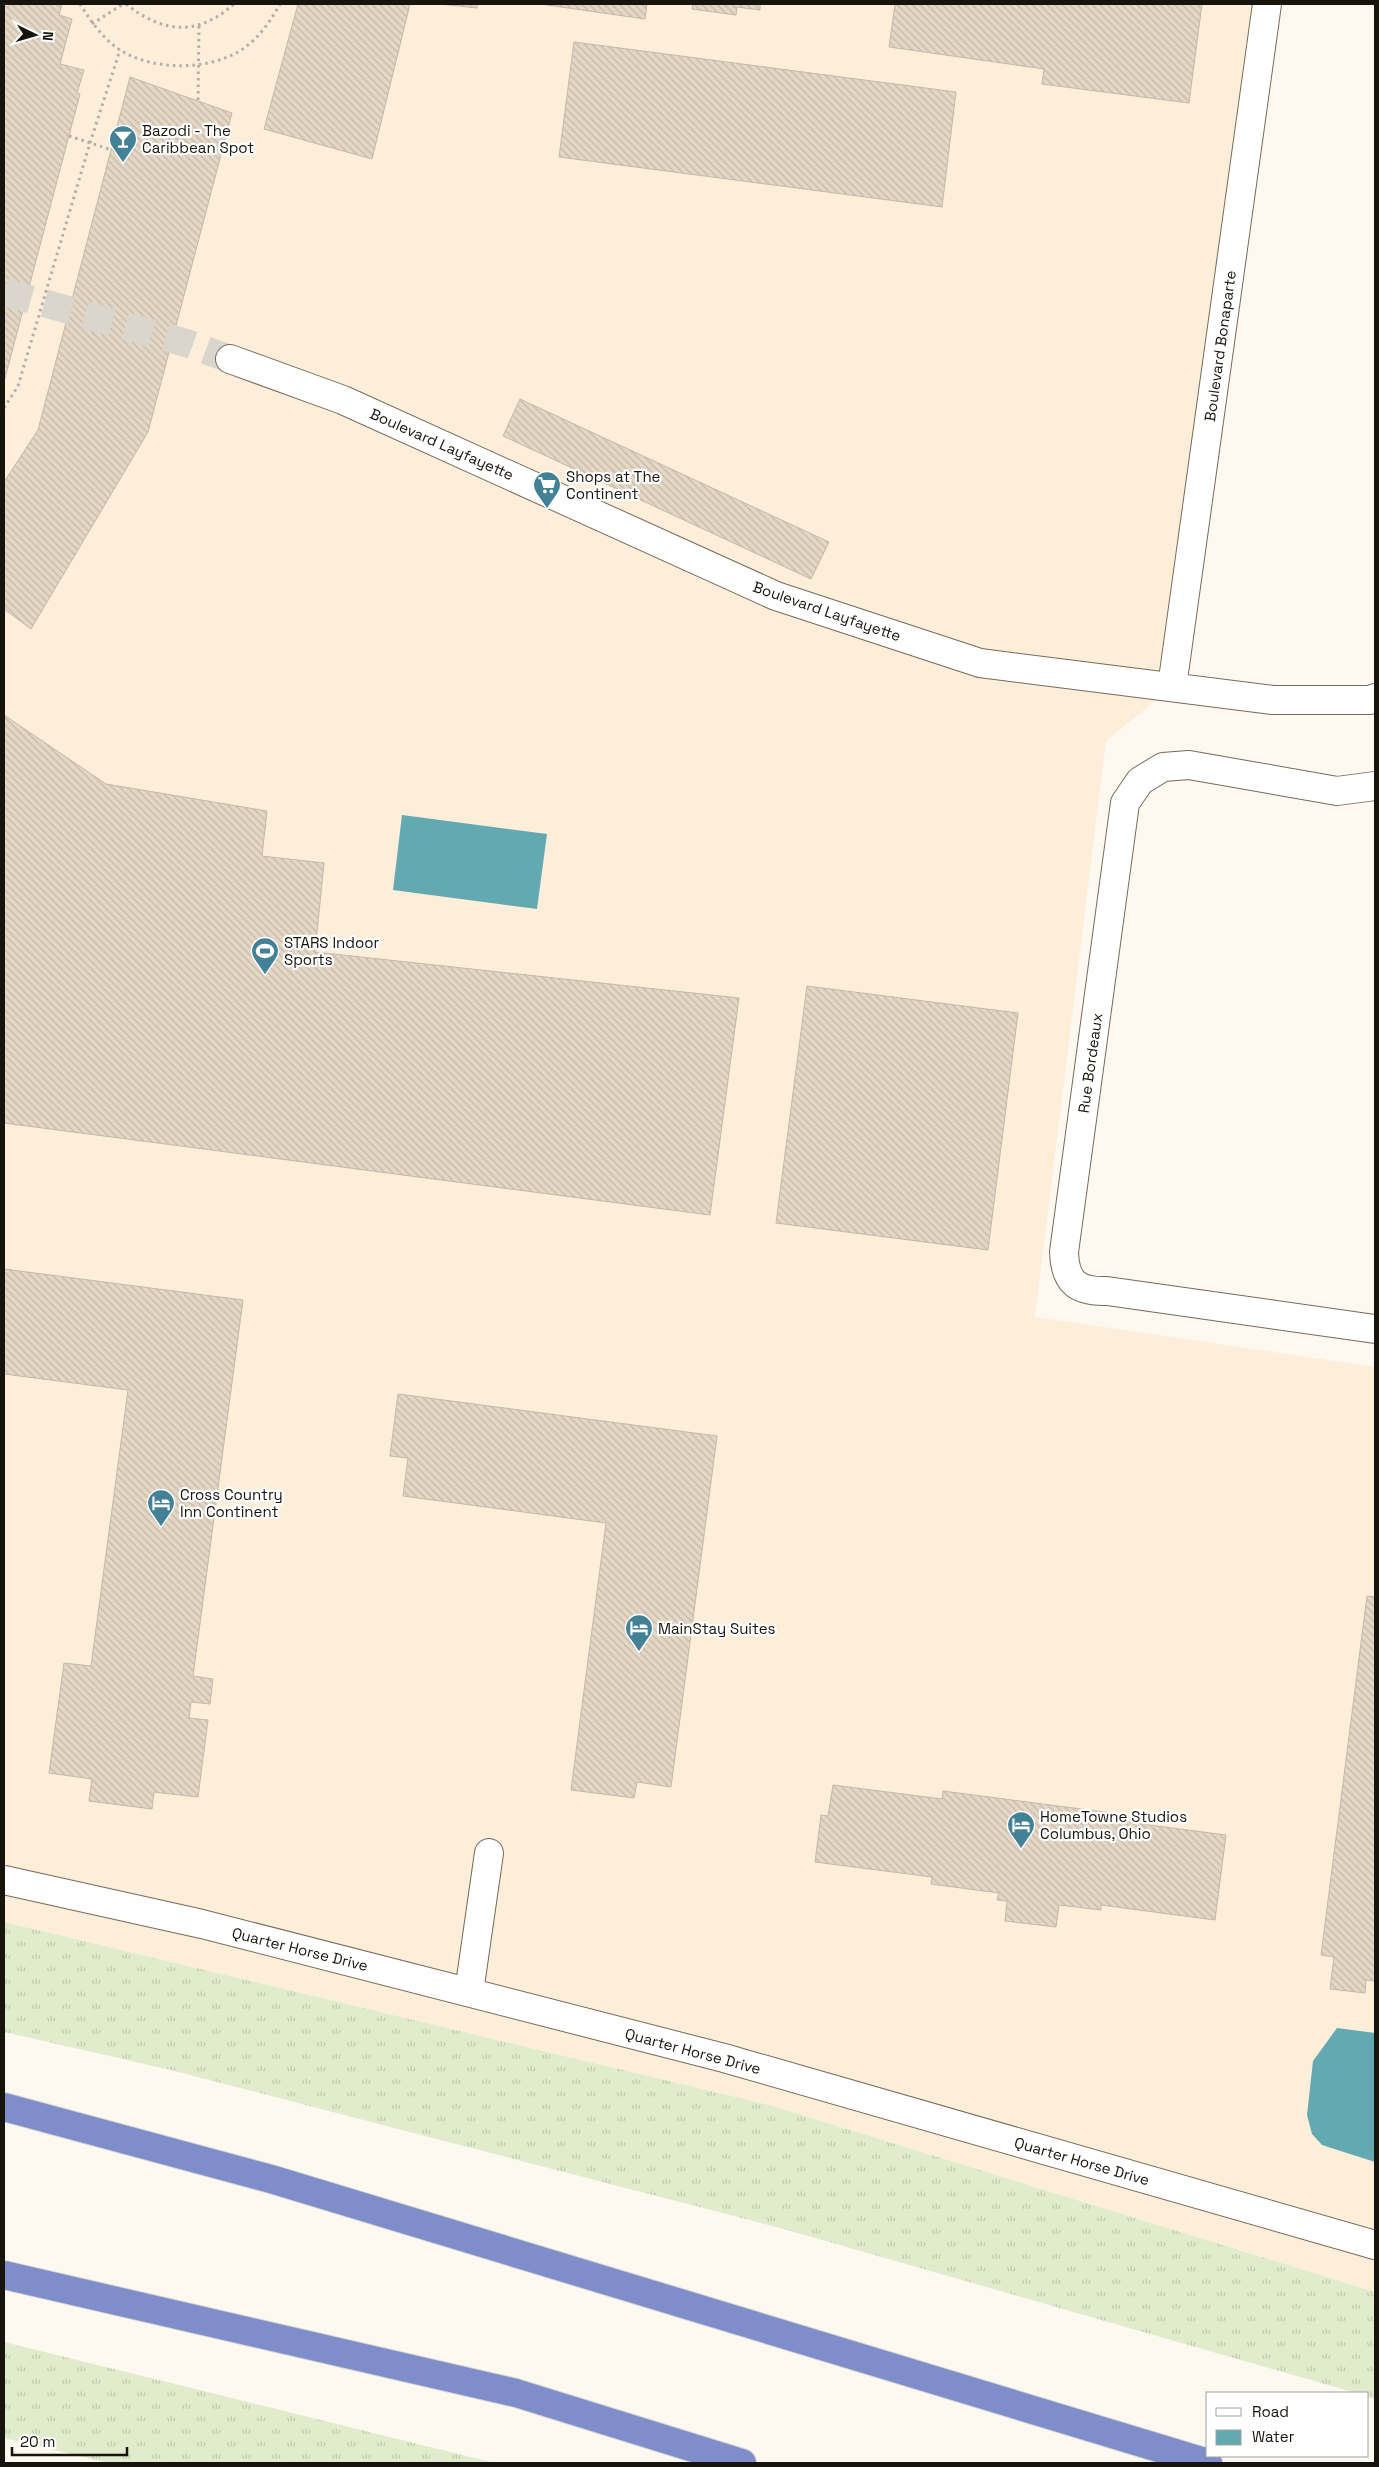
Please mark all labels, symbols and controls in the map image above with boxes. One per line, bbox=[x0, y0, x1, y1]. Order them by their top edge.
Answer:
north arrow bbox=[10, 10, 60, 60]
text: N bbox=[39, 31, 57, 42]
place label: Bazodi - The Caribbean Spot bbox=[142, 121, 254, 157]
bar icon: Bazodi - The Caribbean Spot bbox=[108, 124, 138, 163]
street label: Boulevard Bonaparte bbox=[1200, 269, 1240, 423]
street label: Boulevard Layfayette bbox=[367, 404, 517, 484]
place label: Shops at The Continent bbox=[566, 467, 661, 503]
supermarket icon: Shops at The Continent bbox=[532, 470, 562, 509]
street label: Boulevard Layfayette bbox=[750, 577, 904, 645]
place label: STARS Indoor Sports bbox=[284, 933, 379, 969]
sports icon: STARS Indoor Sports bbox=[250, 936, 280, 975]
street label: Rue Bordeaux bbox=[1074, 1012, 1106, 1114]
place label: Cross Country Inn Continent bbox=[180, 1485, 283, 1521]
hotel icon: Cross Country Inn Continent bbox=[146, 1488, 176, 1527]
hotel icon: MainStay Suites bbox=[624, 1613, 654, 1652]
place label: MainStay Suites bbox=[658, 1619, 776, 1638]
place label: HomeTowne Studios Columbus, Ohio bbox=[1040, 1807, 1187, 1843]
hotel icon: HomeTowne Studios Columbus, Ohio bbox=[1006, 1810, 1036, 1849]
street label: Quarter Horse Drive bbox=[230, 1923, 370, 1975]
street label: Quarter Horse Drive bbox=[623, 2024, 763, 2078]
street label: Quarter Horse Drive bbox=[1012, 2133, 1152, 2189]
legend bbox=[1206, 2392, 1369, 2457]
text: Road bbox=[1252, 2402, 1289, 2421]
scale bar bbox=[12, 2424, 128, 2456]
text: Water bbox=[1252, 2427, 1295, 2446]
text: 20 m bbox=[20, 2432, 55, 2451]

